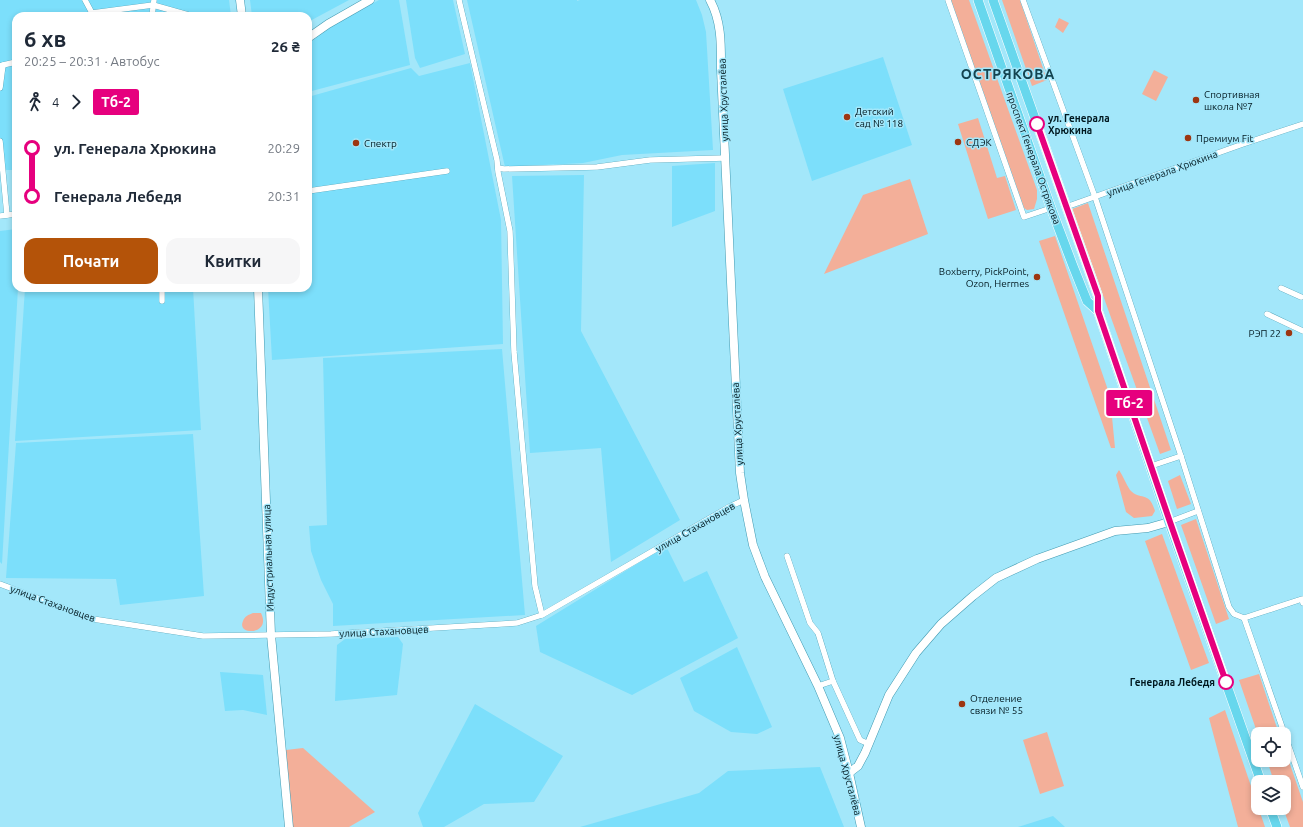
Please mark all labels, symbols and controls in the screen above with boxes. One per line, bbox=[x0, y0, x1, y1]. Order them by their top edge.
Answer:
text: 6 хв bbox=[24, 26, 66, 51]
text: 26 ₴ bbox=[271, 38, 300, 55]
text: 20:25 – 20:31 · Автобус bbox=[24, 54, 160, 68]
street label: улица Хрусталёва bbox=[717, 58, 730, 142]
district label: ОСТРЯКОВА bbox=[961, 66, 1055, 82]
place label: Спортивная школа №7 bbox=[1204, 89, 1260, 112]
street label: проспект Генерала Острякова bbox=[1004, 90, 1063, 226]
icon: walk bbox=[24, 91, 46, 113]
icon: forward bbox=[65, 91, 87, 113]
text: Тб-2 bbox=[101, 94, 131, 110]
text: 4 bbox=[52, 95, 59, 109]
marker: Спортивная школа №7 bbox=[1191, 95, 1201, 105]
place label: Детский сад № 118 bbox=[855, 106, 904, 129]
marker: Детский сад № 118 bbox=[842, 112, 852, 122]
place label: ул. Генерала Хрюкина bbox=[1048, 113, 1110, 136]
marker: ул. Генерала Хрюкина bbox=[1029, 116, 1045, 132]
marker: Премиум Fit bbox=[1183, 133, 1193, 143]
place label: Премиум Fit bbox=[1196, 133, 1254, 144]
marker: СДЭК bbox=[953, 137, 963, 147]
place label: СДЭК bbox=[966, 137, 992, 148]
marker: Спектр bbox=[351, 138, 361, 148]
place label: Спектр bbox=[364, 138, 397, 149]
text: ул. Генерала Хрюкина bbox=[54, 140, 216, 157]
text: 20:29 bbox=[267, 141, 300, 155]
street label: улица Генерала Хрюкина bbox=[1105, 148, 1219, 199]
text: Генерала Лебедя bbox=[54, 188, 182, 205]
text: 20:31 bbox=[267, 189, 300, 203]
button: Почати bbox=[24, 238, 158, 284]
button: Квитки bbox=[166, 238, 300, 284]
place label: Boxberry, PickPoint, Ozon, Hermes bbox=[939, 266, 1029, 289]
marker: Boxberry, PickPoint, Ozon, Hermes bbox=[1032, 272, 1042, 282]
place label: РЭП 22 bbox=[1248, 328, 1281, 339]
marker: РЭП 22 bbox=[1284, 328, 1294, 338]
street label: улица Хрусталёва bbox=[730, 382, 745, 466]
line badge: Тб-2 bbox=[1101, 390, 1157, 416]
text: Тб-2 bbox=[1114, 395, 1144, 411]
street label: улица Стахановцев bbox=[654, 500, 737, 555]
street label: Индустриальная улица bbox=[261, 504, 276, 612]
street label: улица Стахановцев bbox=[9, 583, 97, 624]
street label: улица Стахановцев bbox=[339, 624, 429, 639]
marker: Генерала Лебедя bbox=[1218, 674, 1234, 690]
place label: Генерала Лебедя bbox=[1130, 677, 1215, 688]
place label: Отделение связи № 55 bbox=[970, 693, 1023, 716]
marker: Отделение связи № 55 bbox=[957, 699, 967, 709]
map controls bbox=[1251, 727, 1291, 815]
button: locate bbox=[1251, 727, 1291, 767]
street label: улица Хрусталёва bbox=[831, 734, 864, 817]
button: layers bbox=[1251, 775, 1291, 815]

